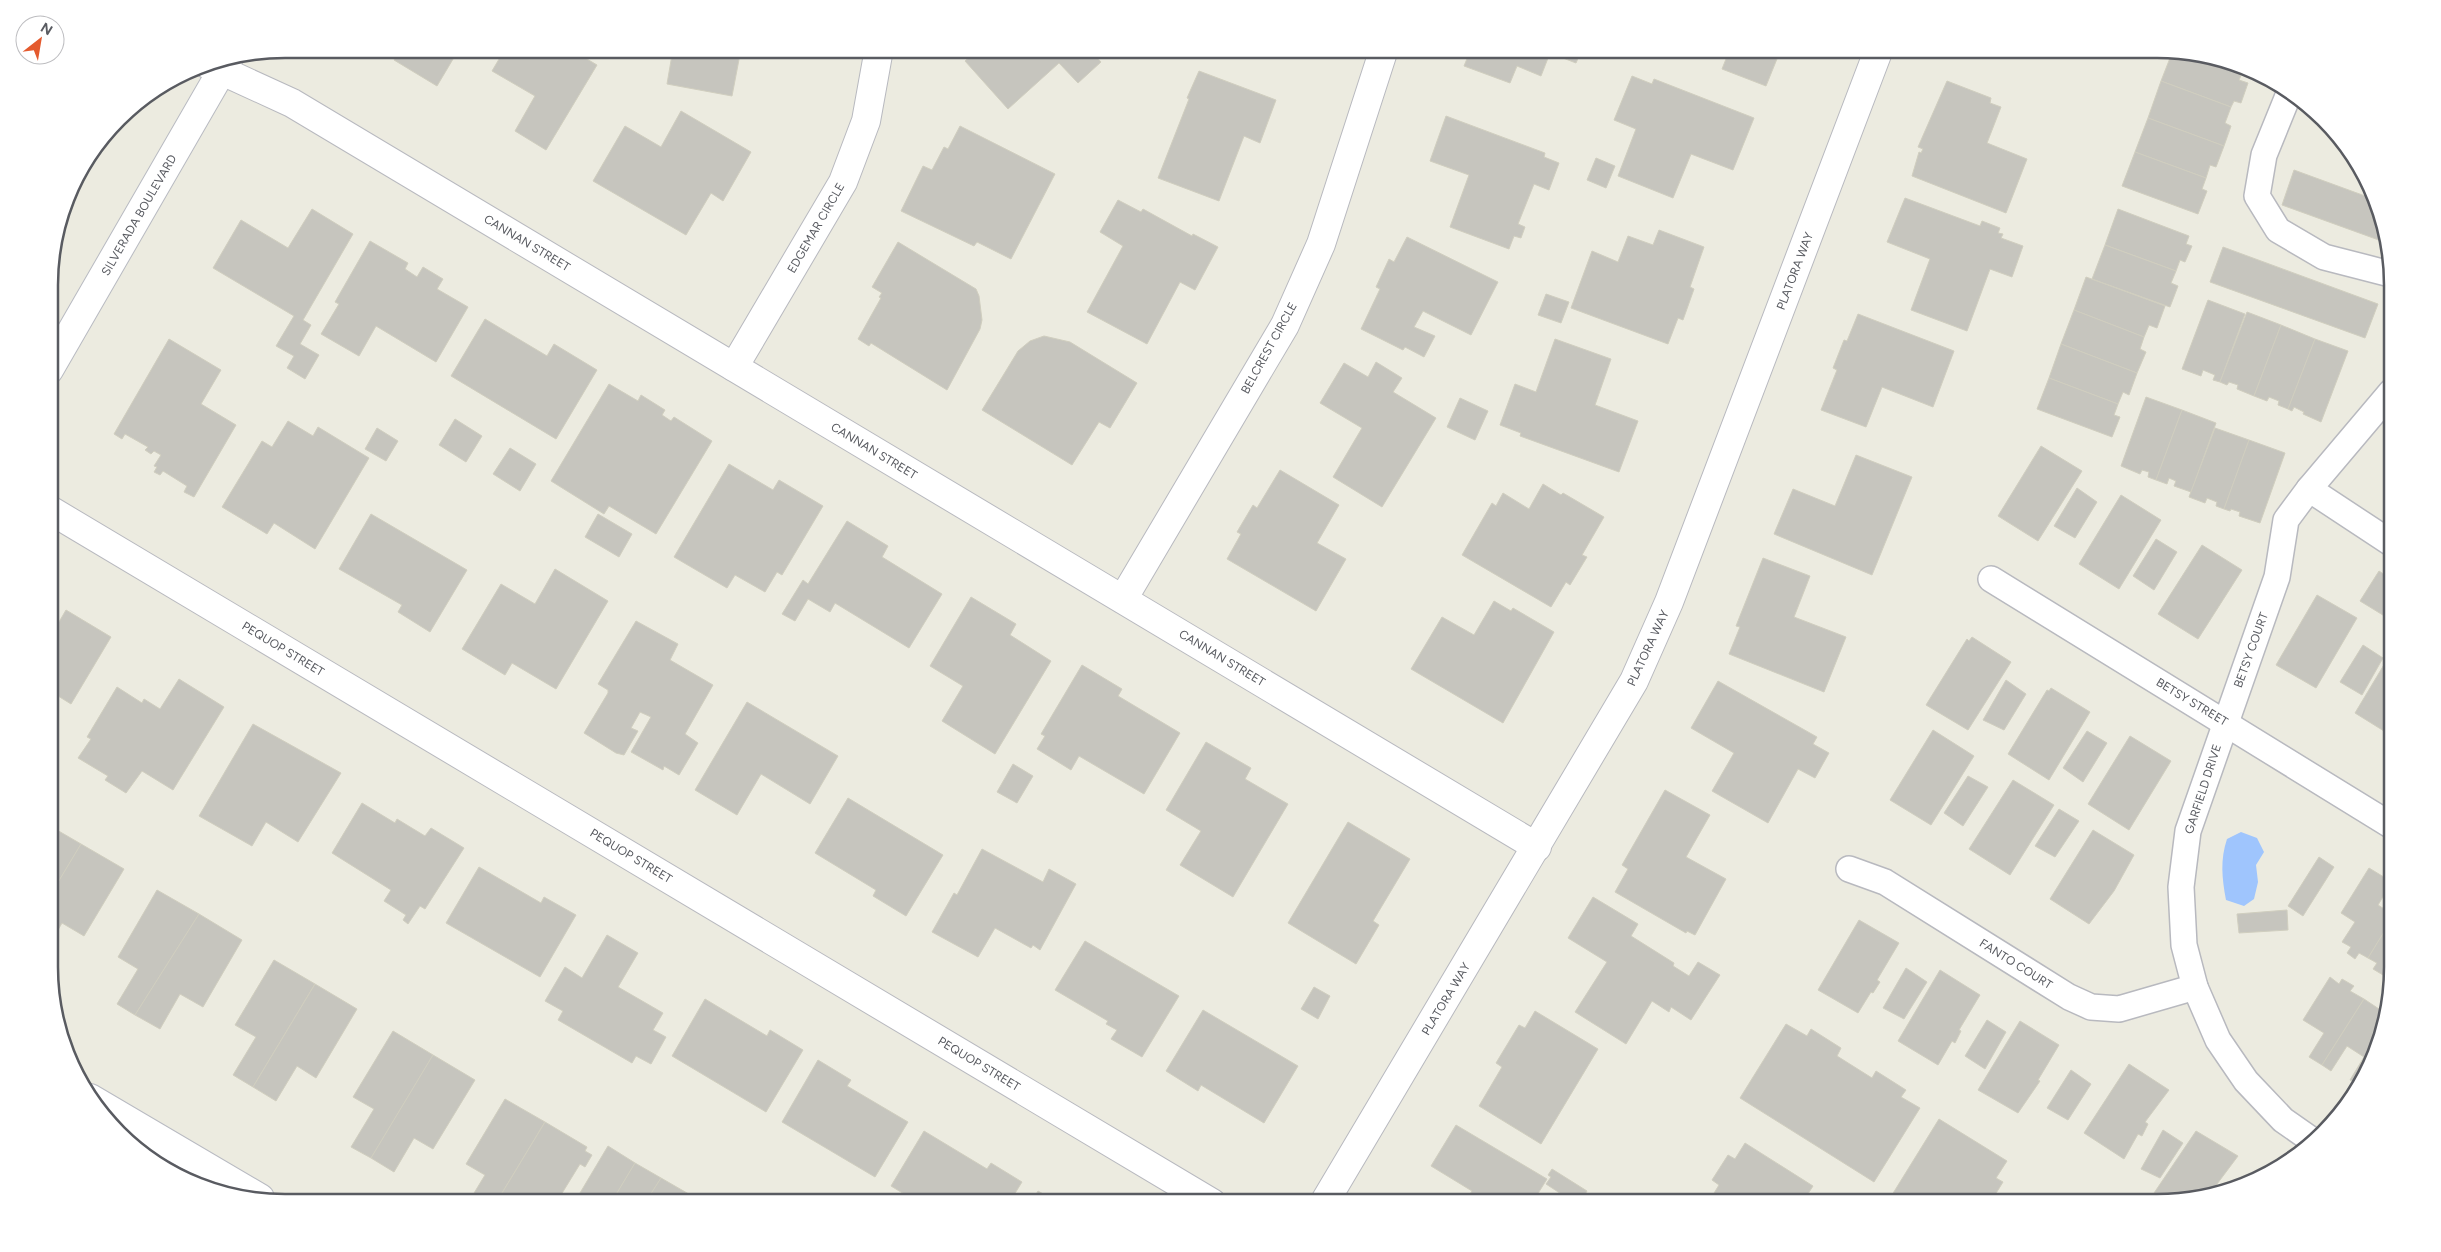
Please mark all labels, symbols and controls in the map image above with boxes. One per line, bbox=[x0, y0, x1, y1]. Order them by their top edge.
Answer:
north arrow bbox=[15, 15, 65, 65]
text: N bbox=[37, 19, 55, 39]
street label: SILVERADA BOULEVARD bbox=[99, 152, 179, 278]
street label: EDGEMAR CIRCLE bbox=[785, 180, 847, 276]
street label: CANNAN STREET bbox=[481, 212, 573, 274]
street label: PLATORA WAY bbox=[1774, 229, 1817, 312]
street label: BELCREST CIRCLE bbox=[1238, 300, 1300, 396]
street label: CANNAN STREET bbox=[828, 420, 920, 482]
street label: PLATORA WAY bbox=[1624, 607, 1672, 688]
street label: BETSY COURT bbox=[2231, 610, 2271, 690]
street label: PEQUOP STREET bbox=[239, 619, 327, 679]
street label: CANNAN STREET bbox=[1176, 627, 1268, 689]
street label: BETSY STREET bbox=[2154, 675, 2231, 729]
street label: GARFIELD DRIVE bbox=[2182, 742, 2224, 836]
street label: PEQUOP STREET bbox=[587, 826, 675, 886]
street label: FANTO COURT bbox=[1977, 936, 2055, 992]
street label: PLATORA WAY bbox=[1419, 960, 1474, 1038]
street label: PEQUOP STREET bbox=[935, 1034, 1023, 1094]

